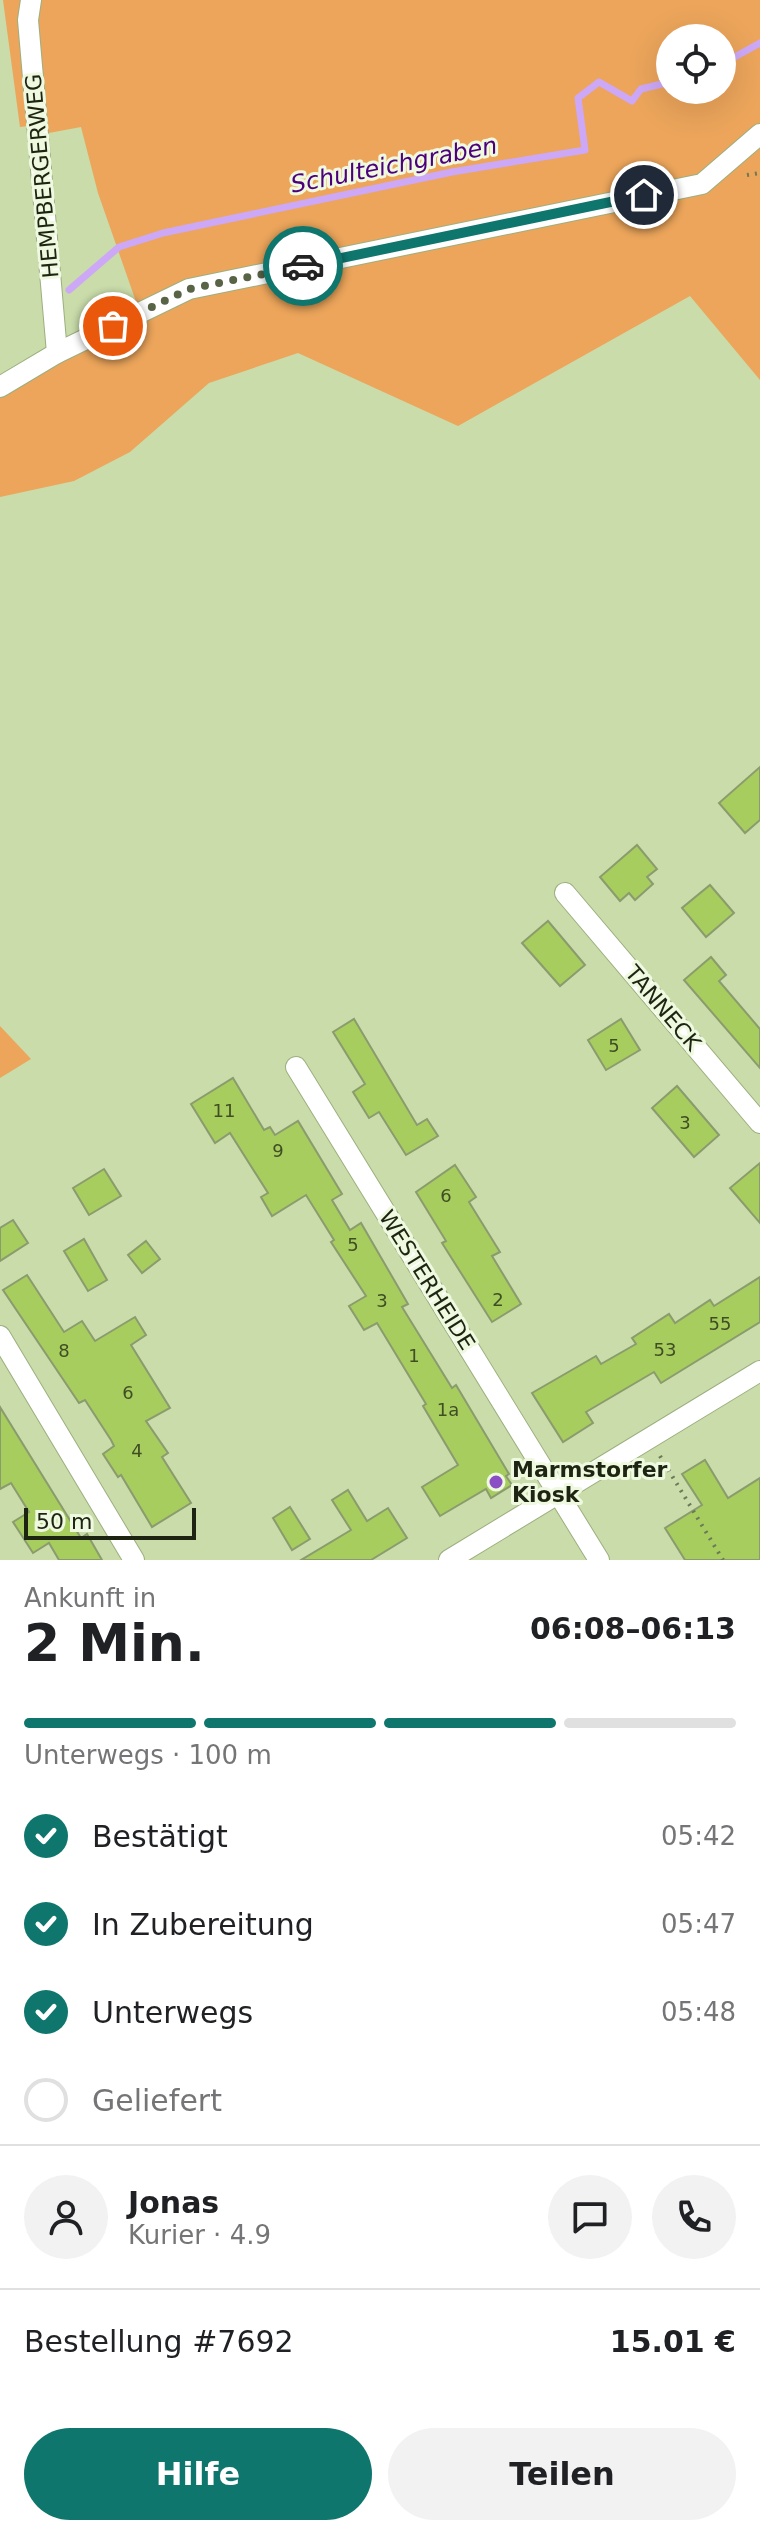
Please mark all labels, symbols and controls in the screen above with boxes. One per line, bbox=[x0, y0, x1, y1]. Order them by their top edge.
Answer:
map controls bbox=[656, 24, 736, 104]
button: locate bbox=[656, 24, 736, 104]
street label: HEMPBERGERWEG bbox=[21, 73, 63, 279]
water label: Schulteichgraben bbox=[288, 131, 500, 199]
pin bbox=[610, 161, 678, 229]
icon: home bbox=[622, 173, 666, 217]
courier bbox=[263, 226, 343, 306]
icon: car bbox=[281, 244, 325, 288]
pin bbox=[79, 292, 147, 360]
icon: bag bbox=[91, 304, 135, 348]
street label: TANNECK bbox=[620, 960, 706, 1056]
house number: 5 bbox=[608, 1035, 620, 1056]
house number: 11 bbox=[213, 1100, 235, 1121]
house number: 3 bbox=[679, 1112, 691, 1133]
house number: 9 bbox=[272, 1140, 284, 1161]
house number: 6 bbox=[440, 1185, 452, 1206]
street label: WESTERHEIDE bbox=[374, 1206, 480, 1354]
house number: 5 bbox=[347, 1234, 359, 1255]
house number: 2 bbox=[492, 1289, 504, 1310]
house number: 3 bbox=[376, 1290, 388, 1311]
house number: 55 bbox=[709, 1313, 731, 1334]
house number: 53 bbox=[654, 1339, 676, 1360]
house number: 8 bbox=[58, 1340, 70, 1361]
house number: 1 bbox=[408, 1345, 420, 1366]
house number: 6 bbox=[122, 1382, 134, 1403]
house number: 1a bbox=[437, 1399, 459, 1420]
house number: 4 bbox=[131, 1440, 143, 1461]
place label: Marmstorfer Kiosk bbox=[512, 1457, 668, 1507]
marker: Marmstorfer Kiosk bbox=[487, 1473, 505, 1491]
scale bar bbox=[24, 1504, 196, 1540]
text: 50 m bbox=[36, 1509, 92, 1534]
text: Ankunft in bbox=[24, 1583, 156, 1613]
text: 06:08–06:13 bbox=[530, 1611, 736, 1646]
text: 2 Min. bbox=[24, 1613, 205, 1673]
text: Unterwegs · 100 m bbox=[24, 1740, 272, 1770]
icon: check bbox=[24, 1814, 68, 1858]
text: Bestätigt bbox=[92, 1819, 228, 1854]
text: 05:42 bbox=[661, 1821, 736, 1851]
icon: check bbox=[24, 1902, 68, 1946]
text: In Zubereitung bbox=[92, 1907, 314, 1942]
text: 05:47 bbox=[661, 1909, 736, 1939]
icon: check bbox=[24, 1990, 68, 2034]
text: Unterwegs bbox=[92, 1995, 253, 2030]
text: 05:48 bbox=[661, 1997, 736, 2027]
text: Geliefert bbox=[92, 2083, 222, 2118]
button: person bbox=[24, 2175, 108, 2259]
button: chat bbox=[548, 2175, 632, 2259]
button: phone bbox=[652, 2175, 736, 2259]
text: Jonas bbox=[128, 2185, 219, 2220]
text: Kurier · 4.9 bbox=[128, 2220, 271, 2250]
text: Bestellung #7692 bbox=[24, 2324, 294, 2359]
text: 15.01 € bbox=[610, 2324, 736, 2359]
button: Hilfe bbox=[24, 2428, 372, 2520]
button: Teilen bbox=[388, 2428, 736, 2520]

